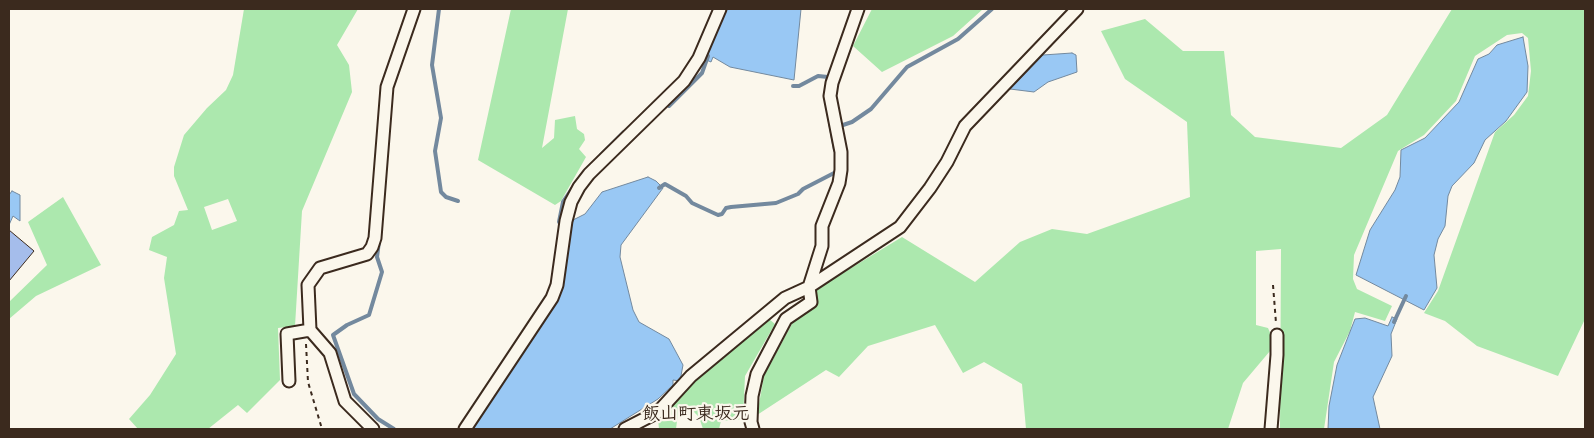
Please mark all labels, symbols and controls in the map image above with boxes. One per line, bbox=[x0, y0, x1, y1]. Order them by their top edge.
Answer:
district label: 飯山町東坂元 bbox=[642, 402, 750, 424]

